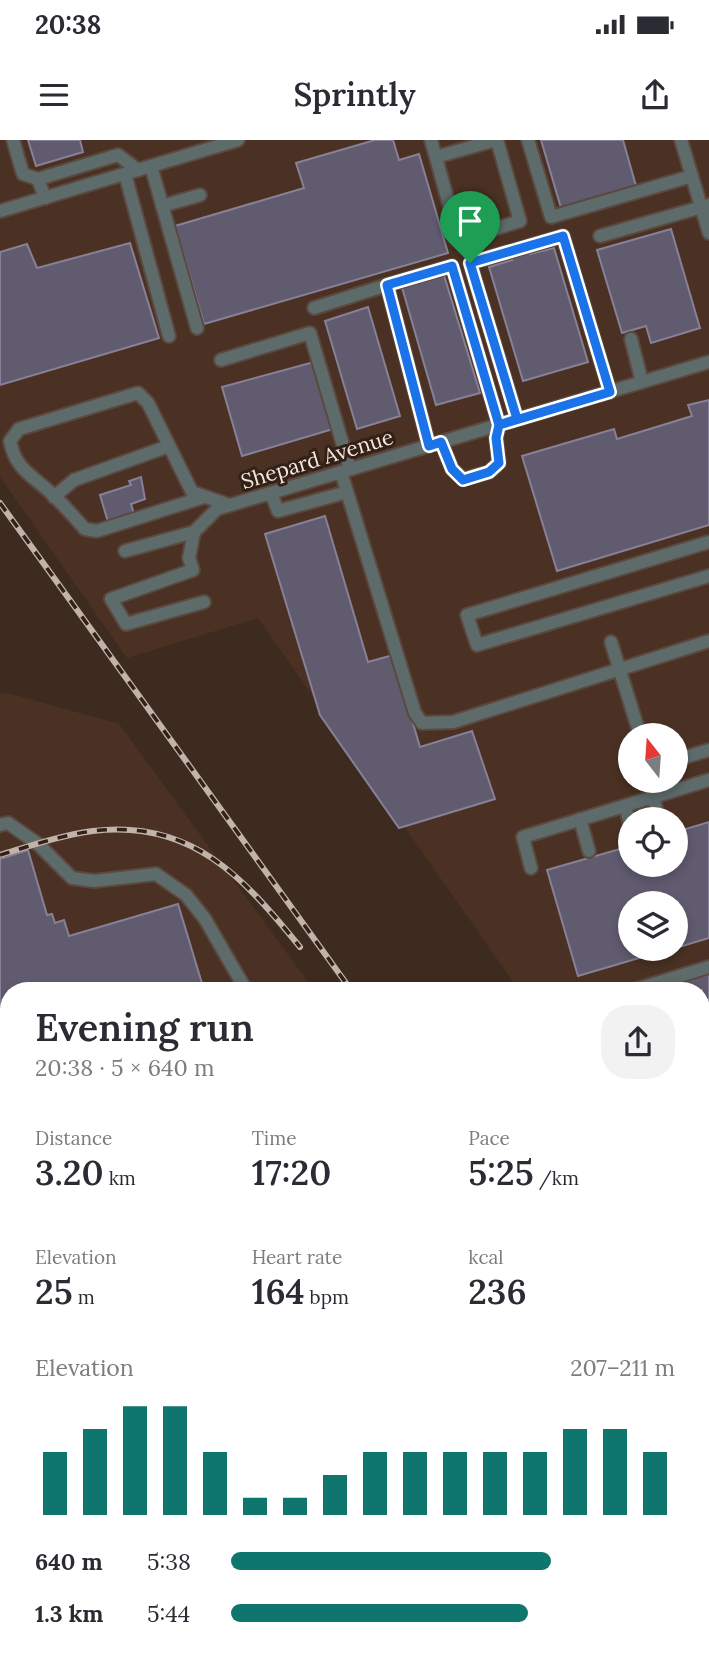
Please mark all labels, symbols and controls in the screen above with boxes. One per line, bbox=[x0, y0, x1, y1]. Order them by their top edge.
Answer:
text: 20:38 bbox=[35, 8, 101, 41]
text: Sprintly bbox=[293, 74, 416, 115]
icon: menu bbox=[35, 76, 73, 114]
icon: share bbox=[636, 76, 674, 114]
pin bbox=[440, 191, 500, 263]
icon: arrive bbox=[451, 202, 489, 240]
street label: Shepard Avenue bbox=[238, 423, 396, 495]
north arrow bbox=[618, 723, 688, 793]
map controls bbox=[618, 723, 688, 961]
button: locate bbox=[618, 807, 688, 877]
button: layers bbox=[618, 891, 688, 961]
text: Evening run bbox=[35, 1003, 254, 1051]
button: share bbox=[601, 1005, 675, 1079]
text: 20:38 · 5 × 640 m bbox=[35, 1053, 214, 1082]
text: Distance bbox=[35, 1126, 112, 1150]
text: Time bbox=[252, 1126, 296, 1150]
text: Pace bbox=[468, 1126, 510, 1150]
text: 3.20 bbox=[35, 1150, 104, 1195]
text: 17:20 bbox=[252, 1150, 331, 1195]
text: 5:25 bbox=[468, 1150, 534, 1195]
text: km bbox=[104, 1166, 136, 1190]
text: /km bbox=[534, 1166, 579, 1190]
text: Elevation bbox=[35, 1245, 117, 1269]
text: Heart rate bbox=[252, 1245, 342, 1269]
text: kcal bbox=[468, 1245, 503, 1269]
text: 25 bbox=[35, 1269, 73, 1314]
text: 164 bbox=[252, 1269, 305, 1314]
text: 236 bbox=[468, 1269, 527, 1314]
text: m bbox=[73, 1285, 95, 1309]
text: bpm bbox=[305, 1285, 349, 1309]
text: Elevation bbox=[35, 1353, 134, 1382]
text: 207–211 m bbox=[570, 1353, 675, 1382]
text: 640 m bbox=[35, 1547, 103, 1576]
text: 5:38 bbox=[147, 1547, 191, 1576]
text: 1.3 km bbox=[35, 1599, 103, 1628]
text: 5:44 bbox=[147, 1599, 190, 1628]

